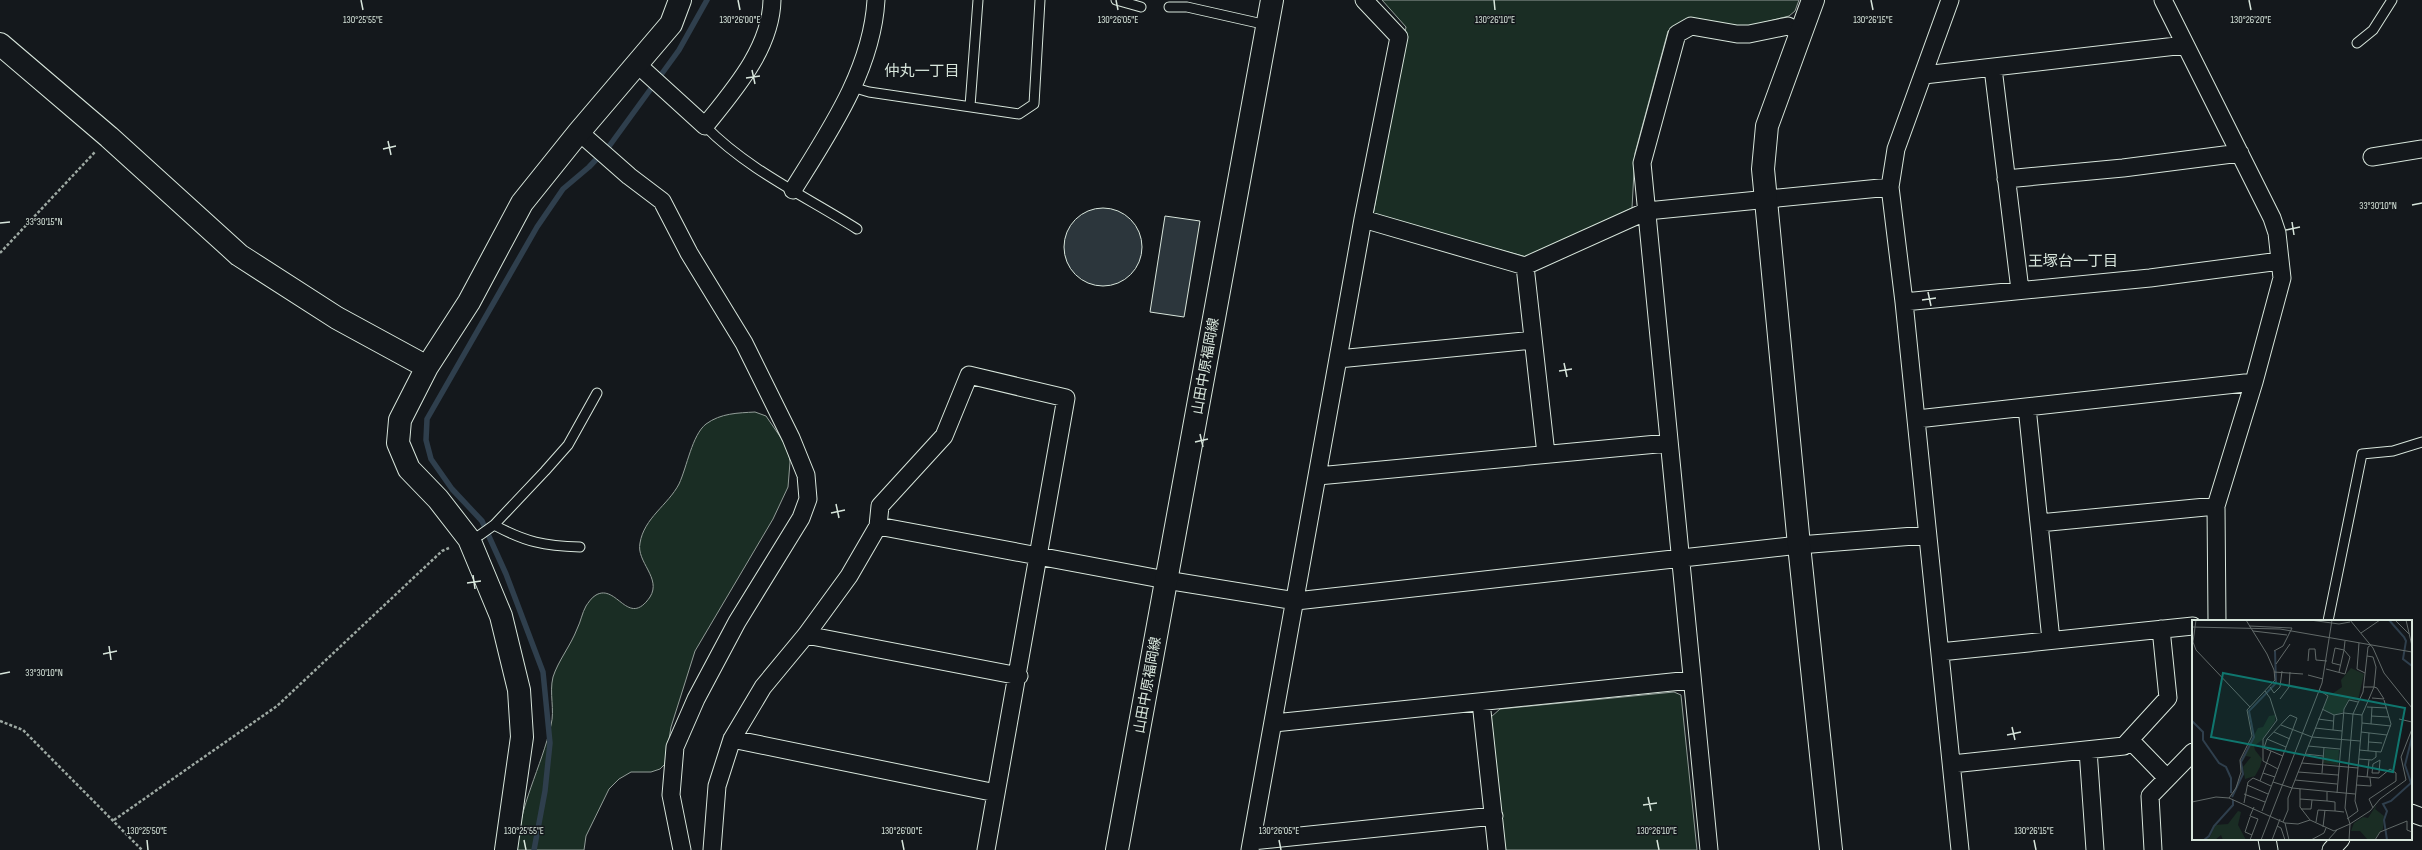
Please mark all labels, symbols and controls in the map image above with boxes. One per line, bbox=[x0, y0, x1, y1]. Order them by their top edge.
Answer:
text: 130°25'55"E bbox=[343, 14, 383, 26]
text: 130°26'00"E bbox=[719, 14, 761, 26]
text: 130°26'05"E bbox=[1098, 14, 1138, 26]
text: 130°26'10"E bbox=[1475, 14, 1515, 26]
text: 130°26'15"E bbox=[1853, 14, 1893, 26]
text: 130°26'20"E bbox=[2231, 14, 2271, 26]
district label: 仲丸一丁目 bbox=[884, 62, 960, 81]
text: 33°30'10"N bbox=[2359, 200, 2397, 212]
text: 33°30'15"N bbox=[25, 216, 63, 228]
district label: 王塚台一丁目 bbox=[2028, 252, 2118, 271]
street label: 山田中原福岡線 bbox=[1189, 316, 1222, 416]
inset map bbox=[2192, 620, 2412, 840]
street label: 山田中原福岡線 bbox=[1131, 635, 1164, 735]
text: 33°30'10"N bbox=[25, 667, 63, 679]
text: 130°25'50"E bbox=[127, 825, 167, 837]
text: 130°25'55"E bbox=[504, 825, 544, 837]
text: 130°26'00"E bbox=[881, 825, 923, 837]
text: 130°26'05"E bbox=[1259, 825, 1299, 837]
text: 130°26'10"E bbox=[1637, 825, 1677, 837]
text: 130°26'15"E bbox=[2014, 825, 2054, 837]

